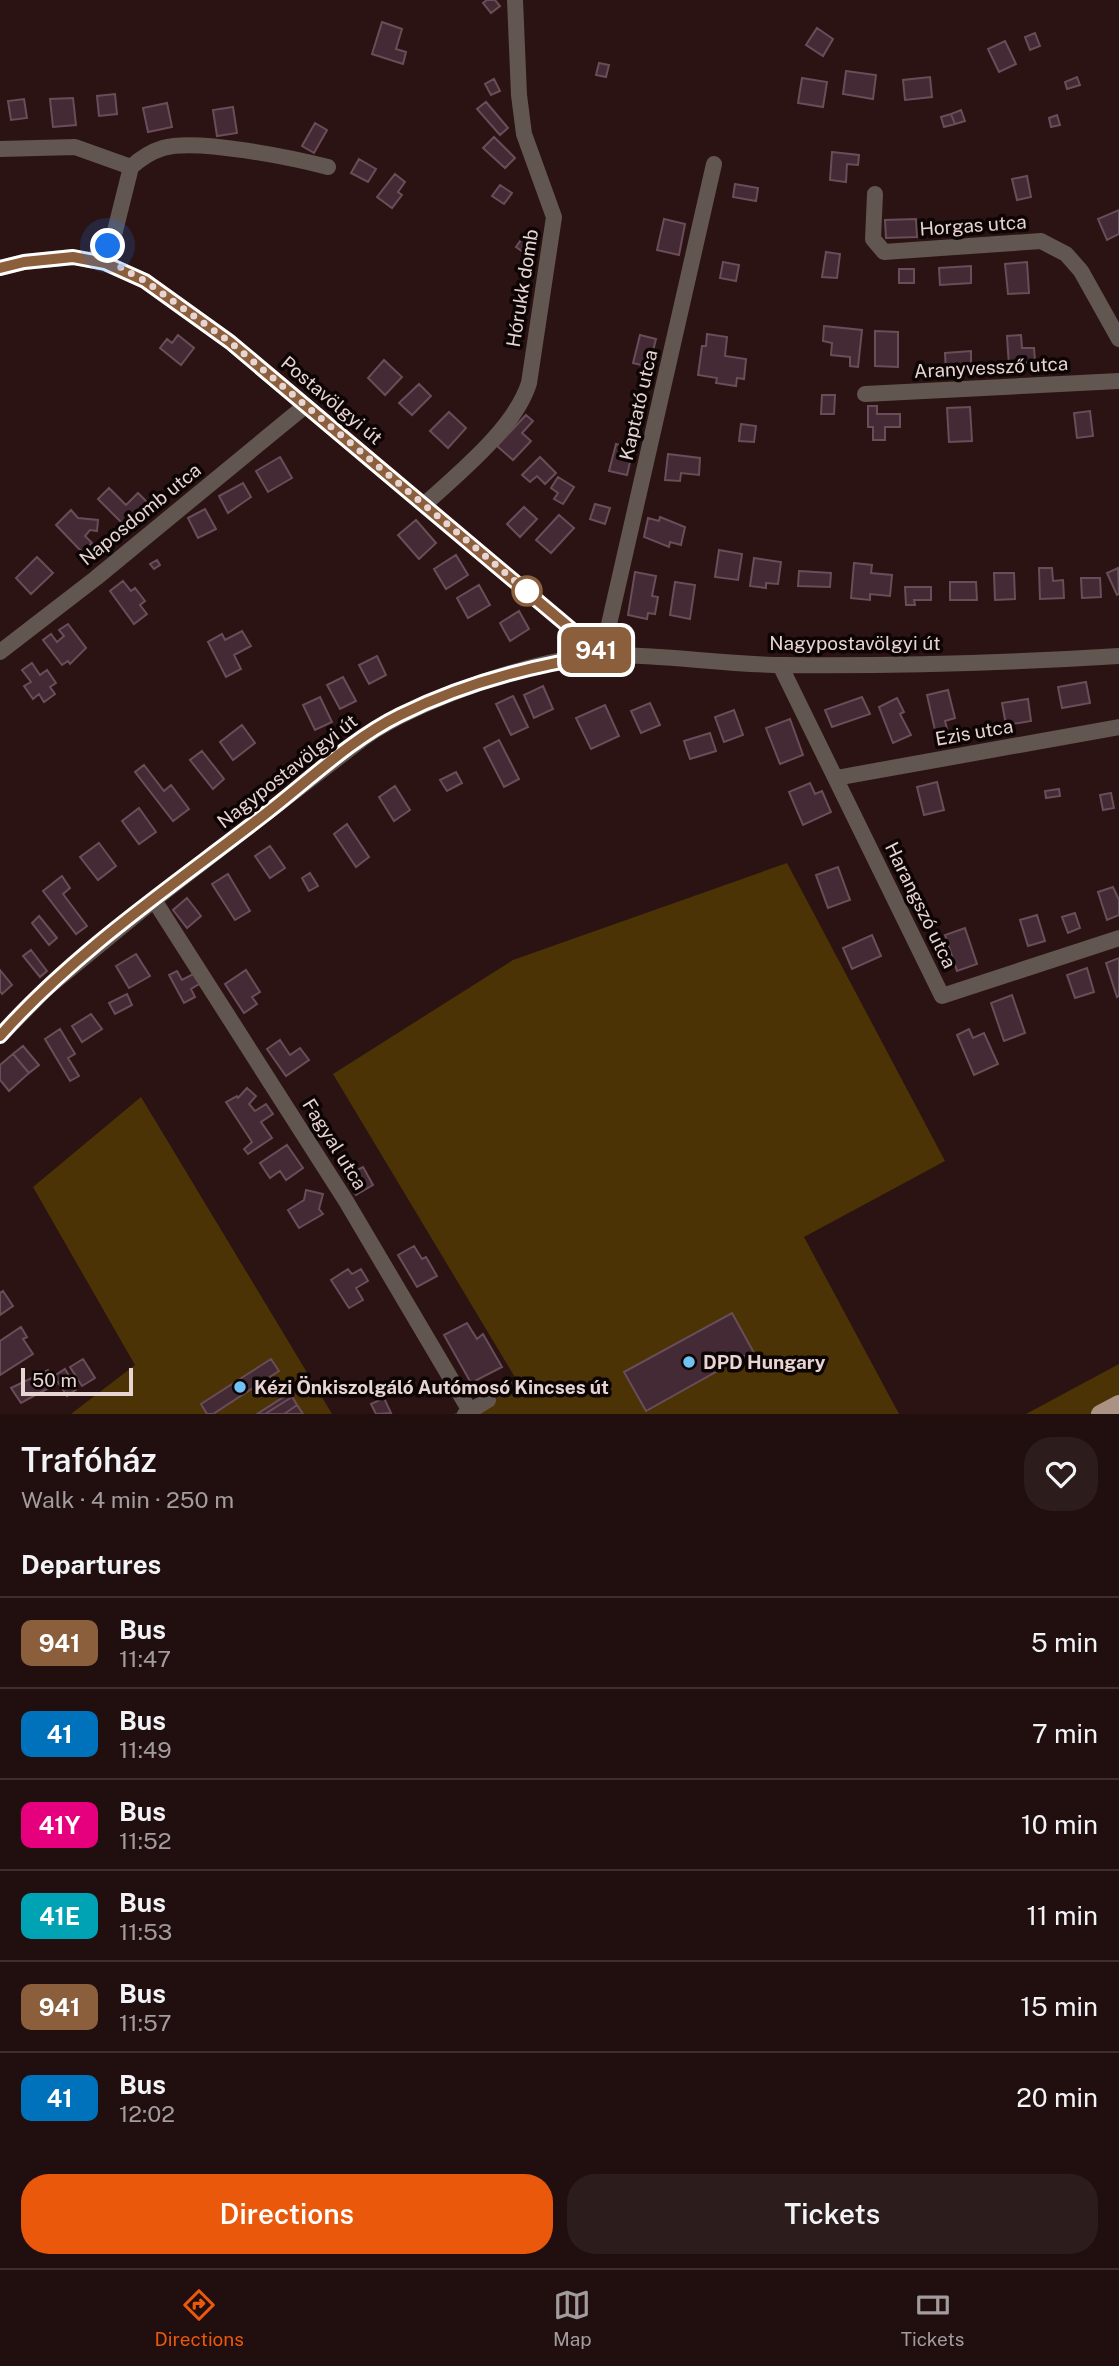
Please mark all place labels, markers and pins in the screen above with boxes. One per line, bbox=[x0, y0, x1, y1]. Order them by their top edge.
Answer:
unlabelled marker bbox=[512, 576, 542, 606]
place label: DPD Hungary bbox=[703, 1351, 826, 1373]
marker: DPD Hungary bbox=[681, 1354, 697, 1370]
place label: Kézi Önkiszolgáló Autómosó Kincses út bbox=[254, 1376, 609, 1398]
marker: Kézi Önkiszolgáló Autómosó Kincses út bbox=[232, 1379, 248, 1395]

